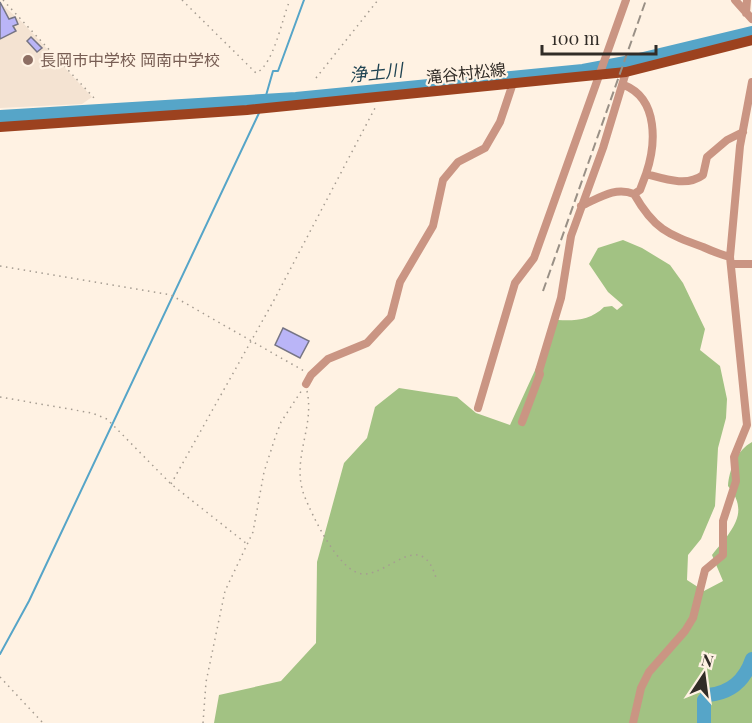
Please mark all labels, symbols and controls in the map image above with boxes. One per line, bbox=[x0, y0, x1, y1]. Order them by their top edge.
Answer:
scale bar bbox=[542, 18, 656, 56]
text: 100 m bbox=[551, 26, 600, 50]
place label: 長岡市中学校 岡南中学校 bbox=[40, 49, 220, 70]
marker: 長岡市中学校 岡南中学校 bbox=[21, 53, 35, 67]
water label: 浄土川 bbox=[348, 57, 406, 87]
street label: 滝谷村松線 bbox=[425, 58, 507, 87]
north arrow bbox=[674, 645, 734, 705]
text: N bbox=[699, 648, 716, 672]

